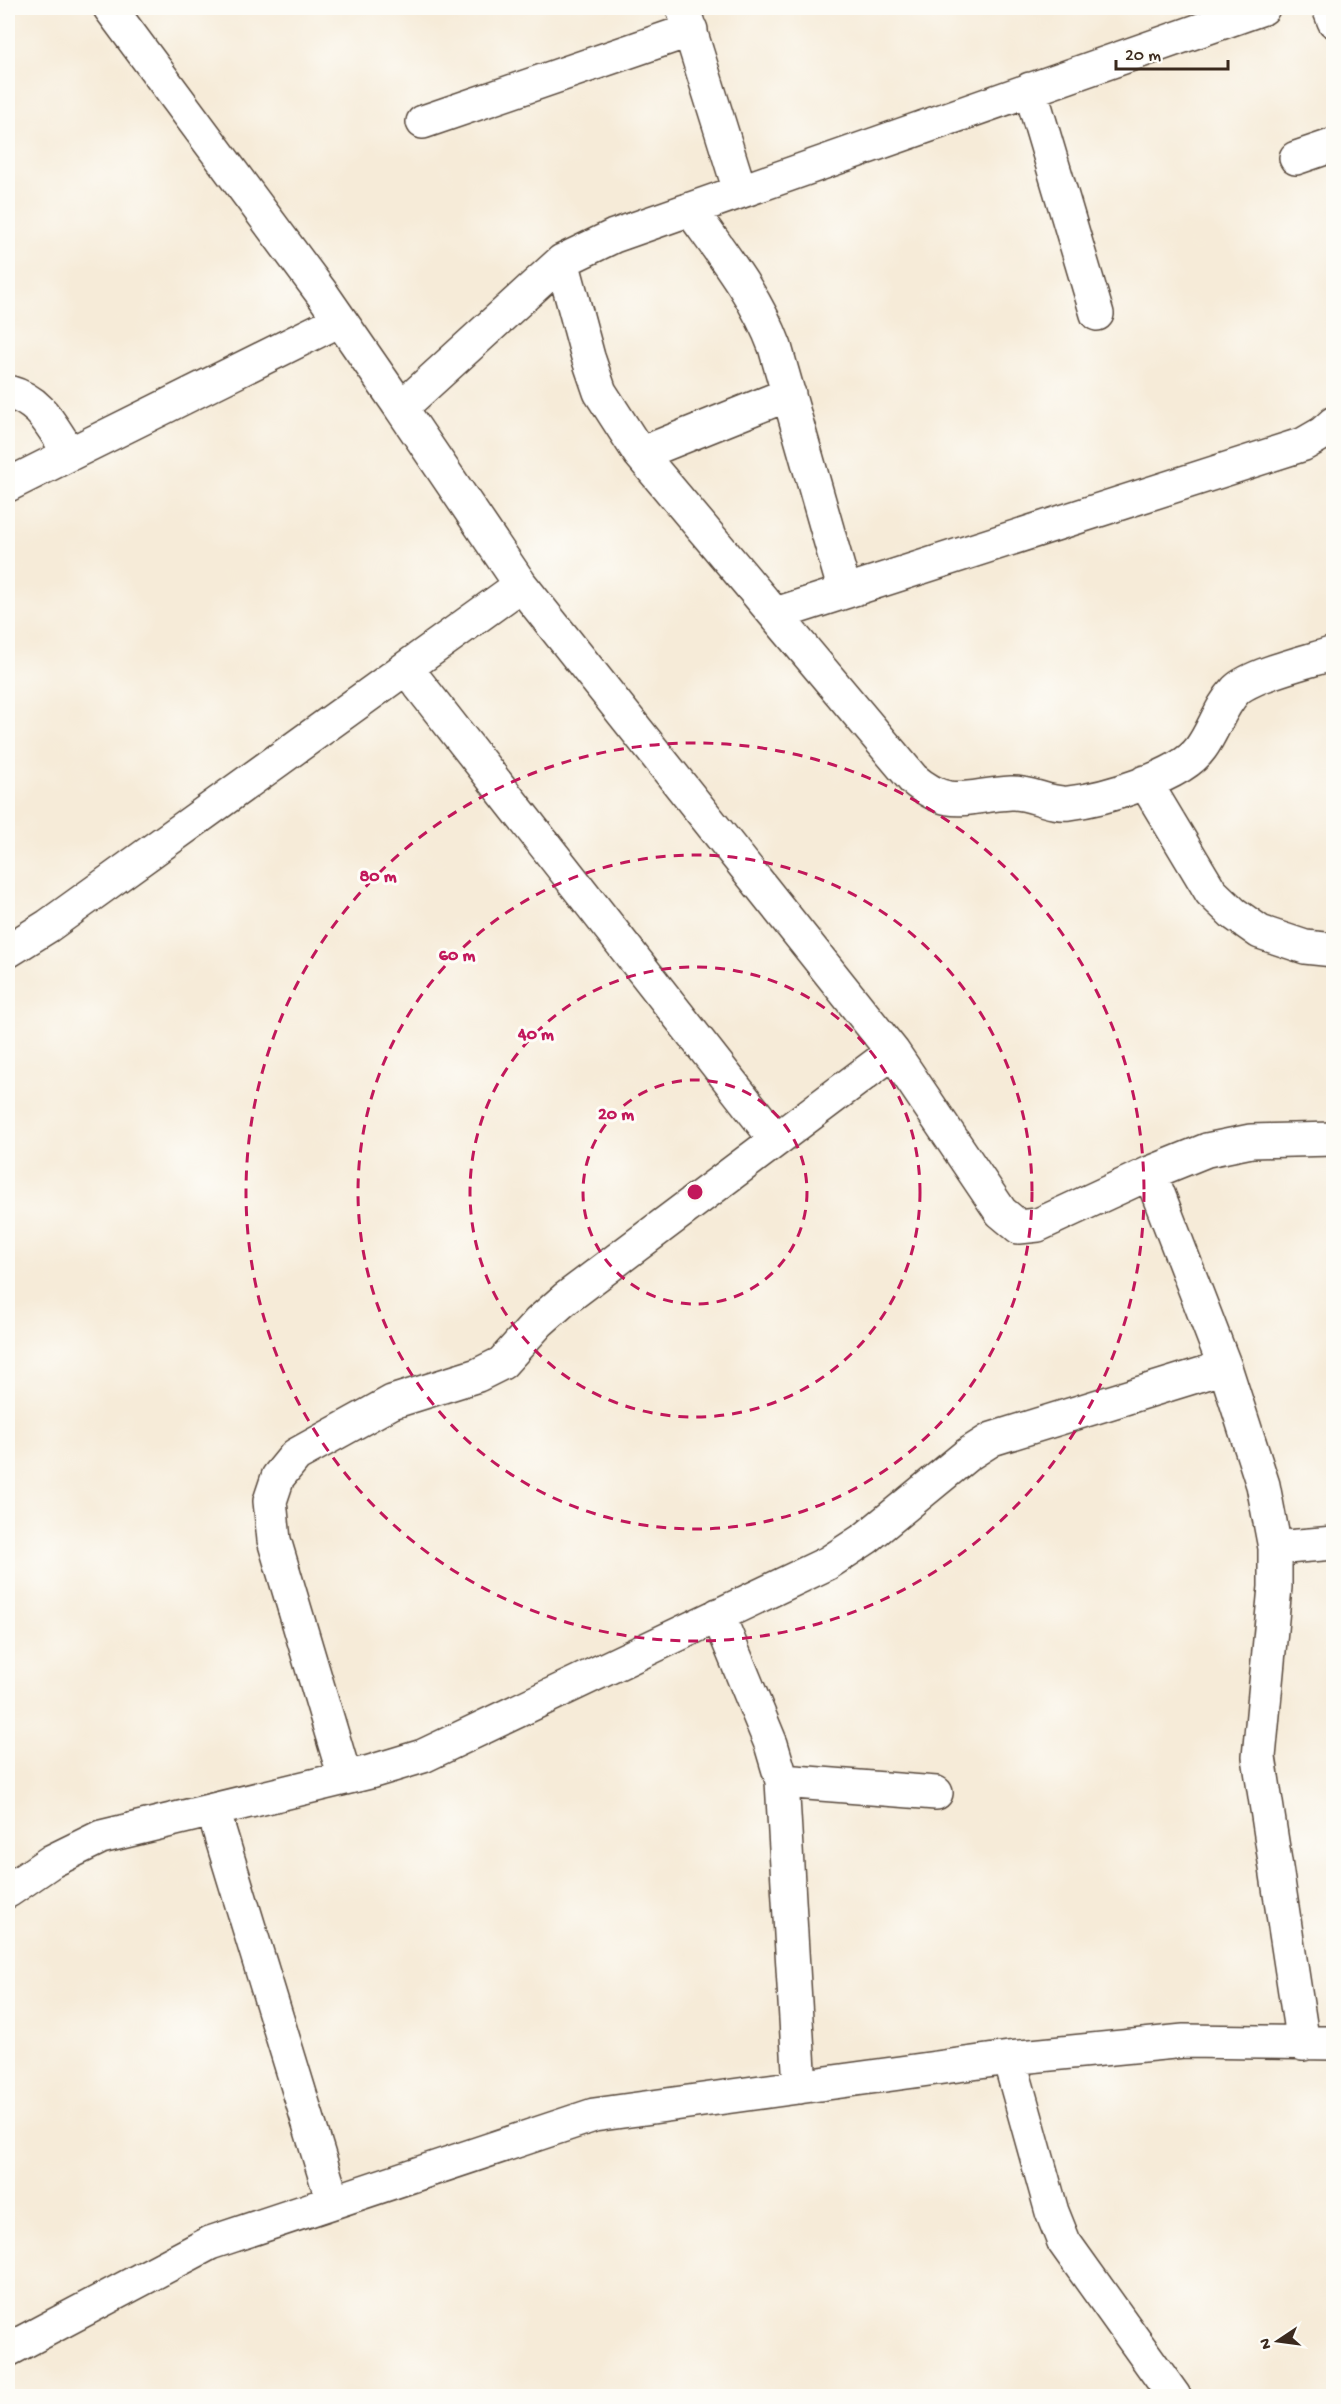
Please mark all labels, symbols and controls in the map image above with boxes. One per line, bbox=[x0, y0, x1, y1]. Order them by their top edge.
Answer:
scale bar bbox=[1116, 33, 1228, 71]
text: 20 m bbox=[1125, 46, 1161, 67]
text: 80 m bbox=[359, 867, 397, 888]
text: 60 m bbox=[439, 946, 475, 967]
text: 40 m bbox=[517, 1025, 554, 1046]
text: 20 m bbox=[598, 1105, 634, 1126]
centre of rings bbox=[685, 1182, 705, 1202]
north arrow bbox=[1248, 2311, 1308, 2371]
text: N bbox=[1256, 2336, 1277, 2351]

